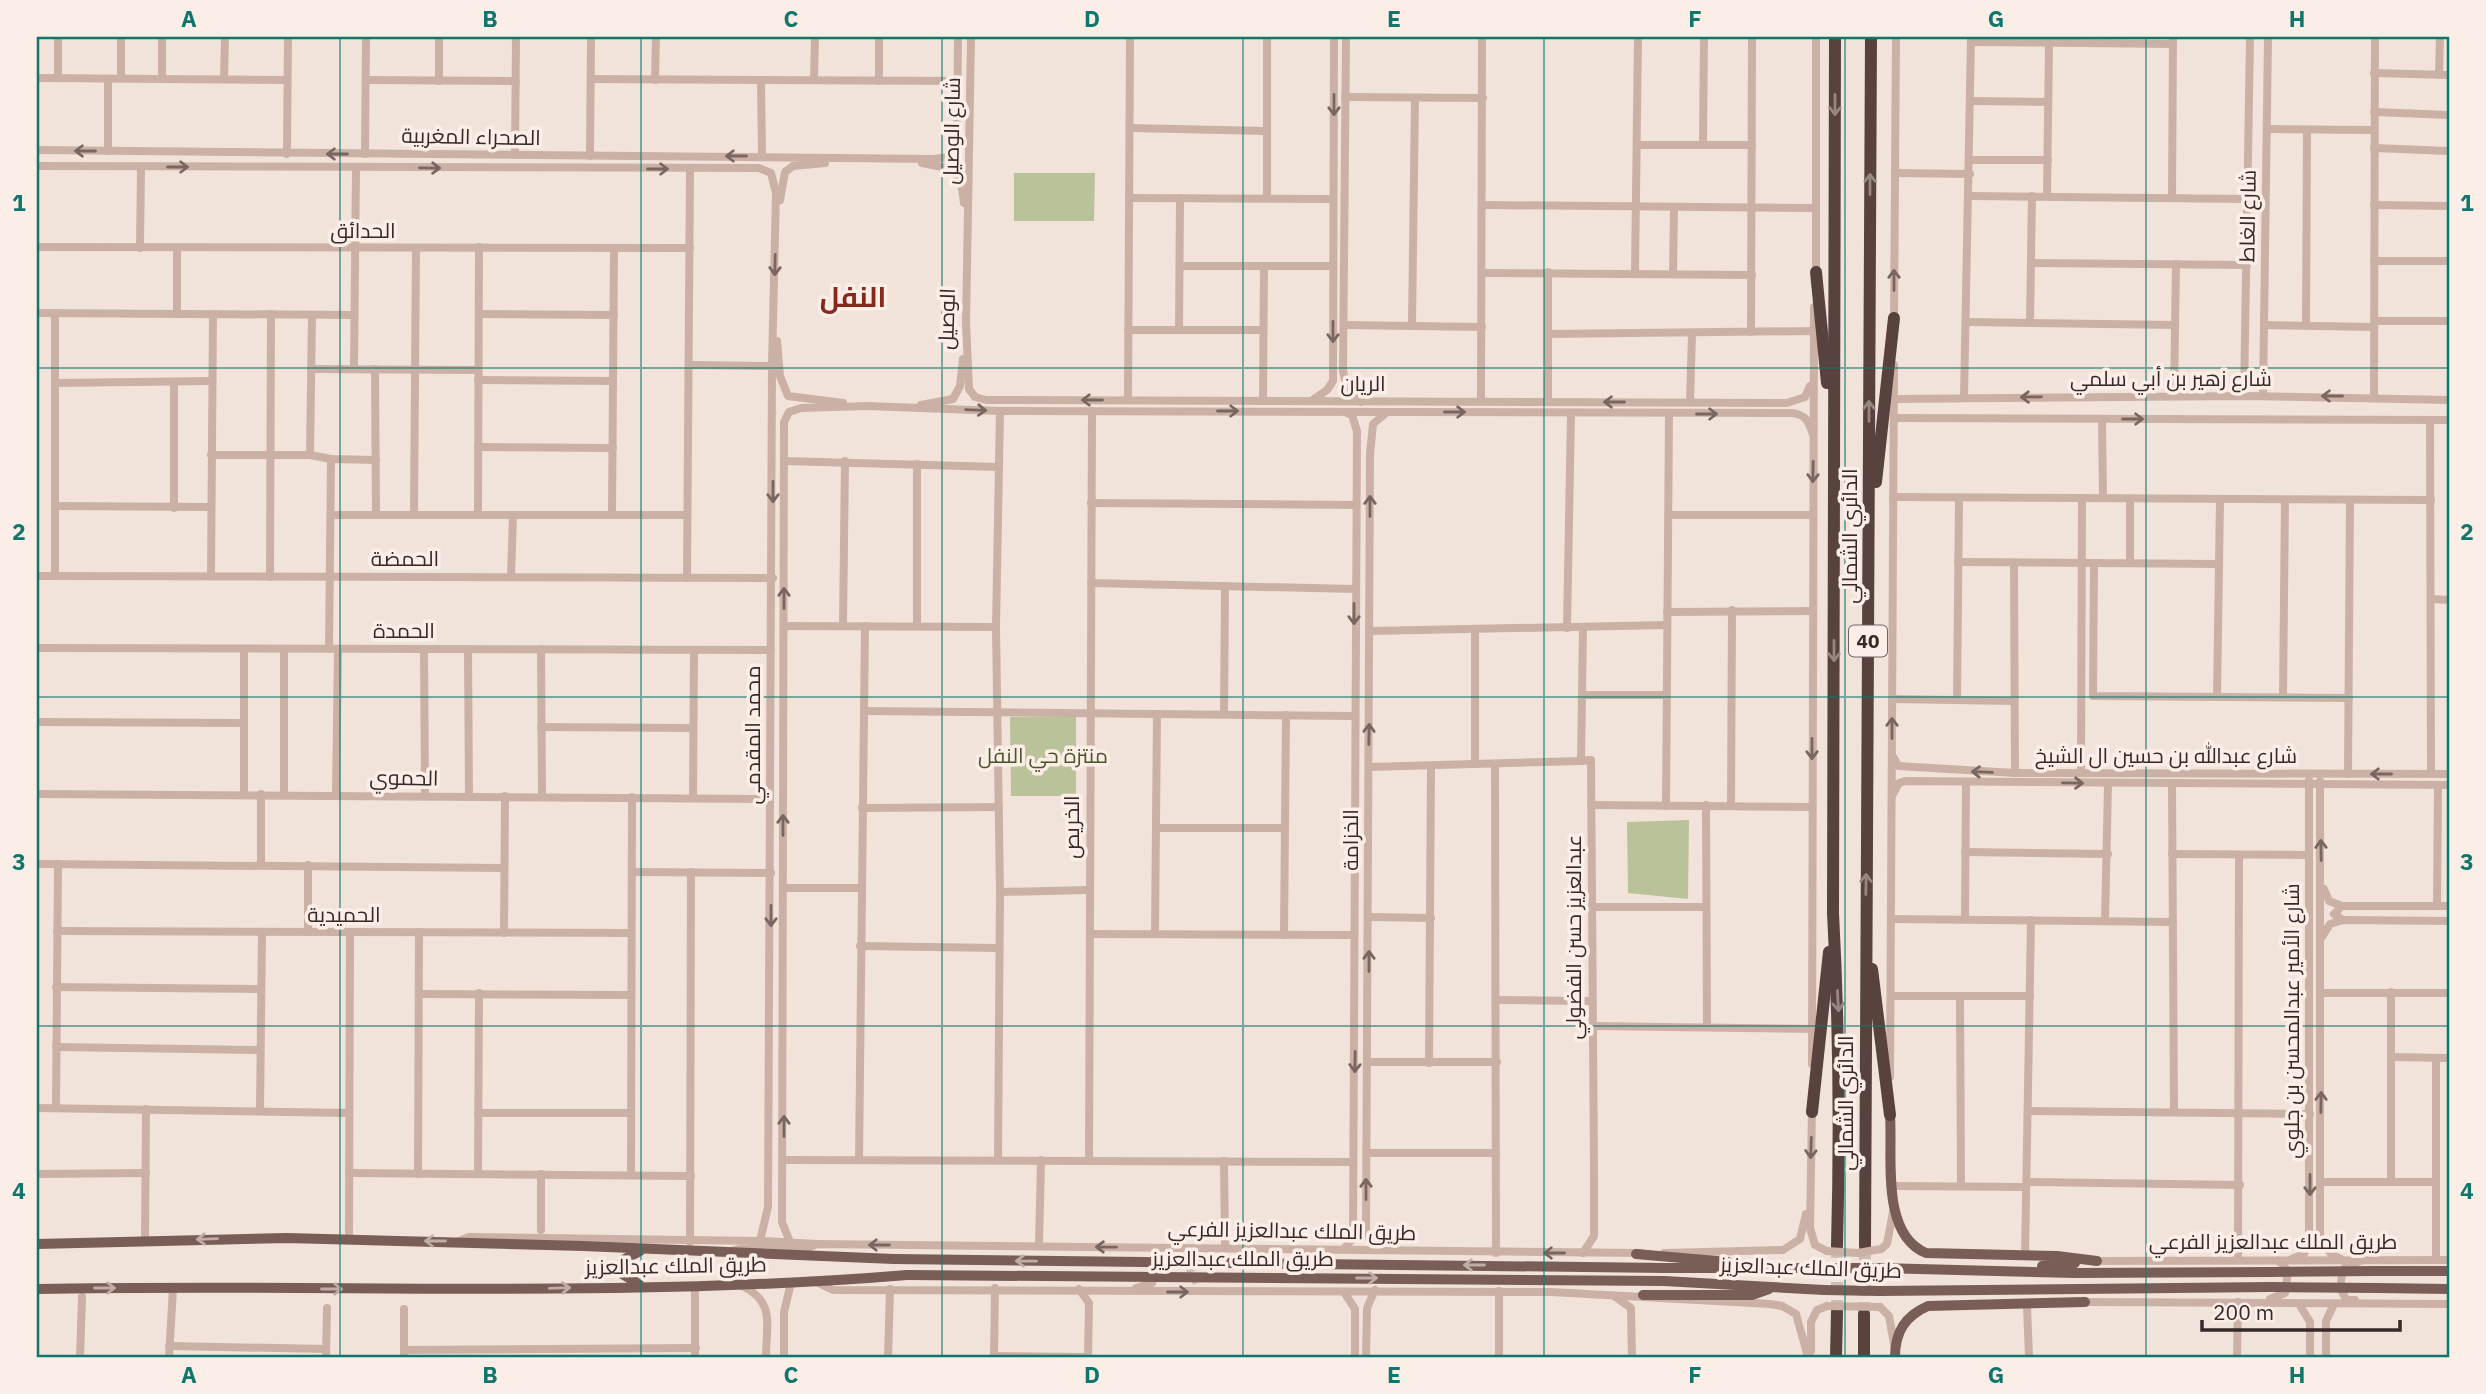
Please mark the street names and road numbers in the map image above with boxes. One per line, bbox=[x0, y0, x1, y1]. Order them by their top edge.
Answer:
street label: شارع الوصيل bbox=[936, 77, 967, 185]
street label: الصحراء المغربية bbox=[401, 121, 541, 151]
street label: شارع الغاط bbox=[2232, 169, 2263, 263]
street label: الحدائق bbox=[330, 216, 396, 244]
street label: الوصيل bbox=[931, 288, 961, 350]
street label: شارع زهير بن أبي سلمي bbox=[2070, 364, 2272, 395]
street label: الريان bbox=[1340, 369, 1386, 397]
street label: الدائري الشمالي bbox=[1835, 468, 1866, 604]
street label: الحمضة bbox=[371, 544, 439, 572]
street label: الحمدة bbox=[373, 616, 435, 644]
road number: 40 bbox=[1849, 626, 1887, 656]
street label: محمد المقدمي bbox=[738, 666, 769, 804]
street label: شارع عبدالله بن حسين ال الشيخ bbox=[2035, 741, 2297, 770]
street label: الحموي bbox=[369, 762, 439, 795]
street label: الخريص bbox=[1057, 795, 1085, 859]
street label: الخزامة bbox=[1336, 809, 1364, 871]
street label: عبدالعزيز حسن الفضولي bbox=[1559, 835, 1590, 1039]
street label: شارع الأمير عبدالمحسن بن جلوي bbox=[2277, 883, 2308, 1159]
street label: الحميدية bbox=[307, 900, 381, 928]
street label: الدائري الشمالي bbox=[1831, 1035, 1862, 1171]
street label: طريق الملك عبدالعزيز الفرعي bbox=[1167, 1214, 1417, 1249]
street label: طريق الملك عبدالعزيز الفرعي bbox=[2149, 1227, 2397, 1258]
street label: طريق الملك عبدالعزيز bbox=[1151, 1244, 1334, 1272]
street label: طريق الملك عبدالعزيز bbox=[584, 1249, 767, 1281]
street label: طريق الملك عبدالعزيز bbox=[1719, 1250, 1902, 1284]

